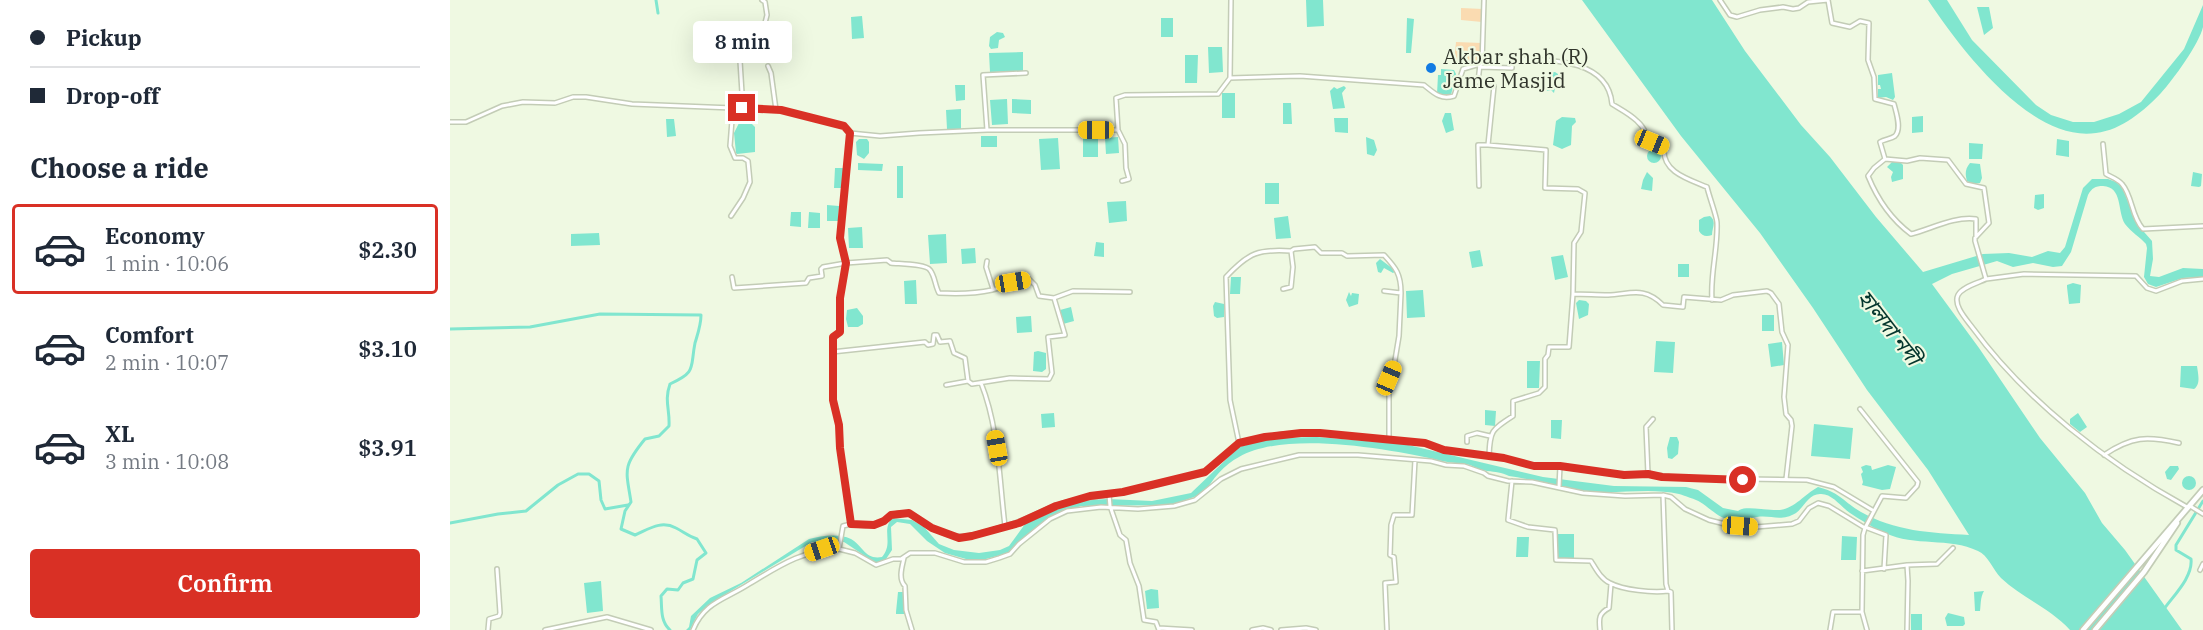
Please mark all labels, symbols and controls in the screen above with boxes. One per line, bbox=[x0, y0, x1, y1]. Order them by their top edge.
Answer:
callout: 8 min bbox=[692, 21, 792, 63]
text: Pickup bbox=[66, 23, 142, 52]
text: 8 min bbox=[715, 28, 770, 55]
place label: Akbar shah (R) Jame Masjid bbox=[1443, 42, 1589, 94]
marker: Akbar shah (R) Jame Masjid bbox=[1424, 61, 1438, 75]
text: Drop-off bbox=[66, 81, 160, 110]
route end bbox=[728, 94, 755, 121]
car bbox=[1078, 121, 1114, 139]
car bbox=[1632, 127, 1672, 157]
text: Choose a ride bbox=[30, 150, 209, 185]
text: Economy bbox=[105, 221, 205, 250]
icon: car bbox=[33, 222, 87, 276]
text: $2.30 bbox=[358, 235, 417, 264]
text: 1 min · 10:06 bbox=[105, 250, 229, 277]
car bbox=[994, 270, 1032, 294]
water label: হালদা নদী bbox=[1852, 284, 1931, 374]
text: Comfort bbox=[105, 320, 194, 349]
icon: car bbox=[33, 321, 87, 375]
text: $3.10 bbox=[358, 334, 417, 363]
text: 2 min · 10:07 bbox=[105, 349, 229, 376]
car bbox=[1374, 358, 1404, 398]
text: XL bbox=[105, 419, 135, 448]
icon: car bbox=[33, 420, 87, 474]
car bbox=[985, 429, 1009, 467]
text: $3.91 bbox=[358, 433, 417, 462]
text: 3 min · 10:08 bbox=[105, 448, 229, 475]
route start bbox=[1729, 466, 1756, 493]
car bbox=[1721, 516, 1759, 536]
car bbox=[802, 535, 842, 563]
button: Confirm bbox=[30, 549, 420, 618]

